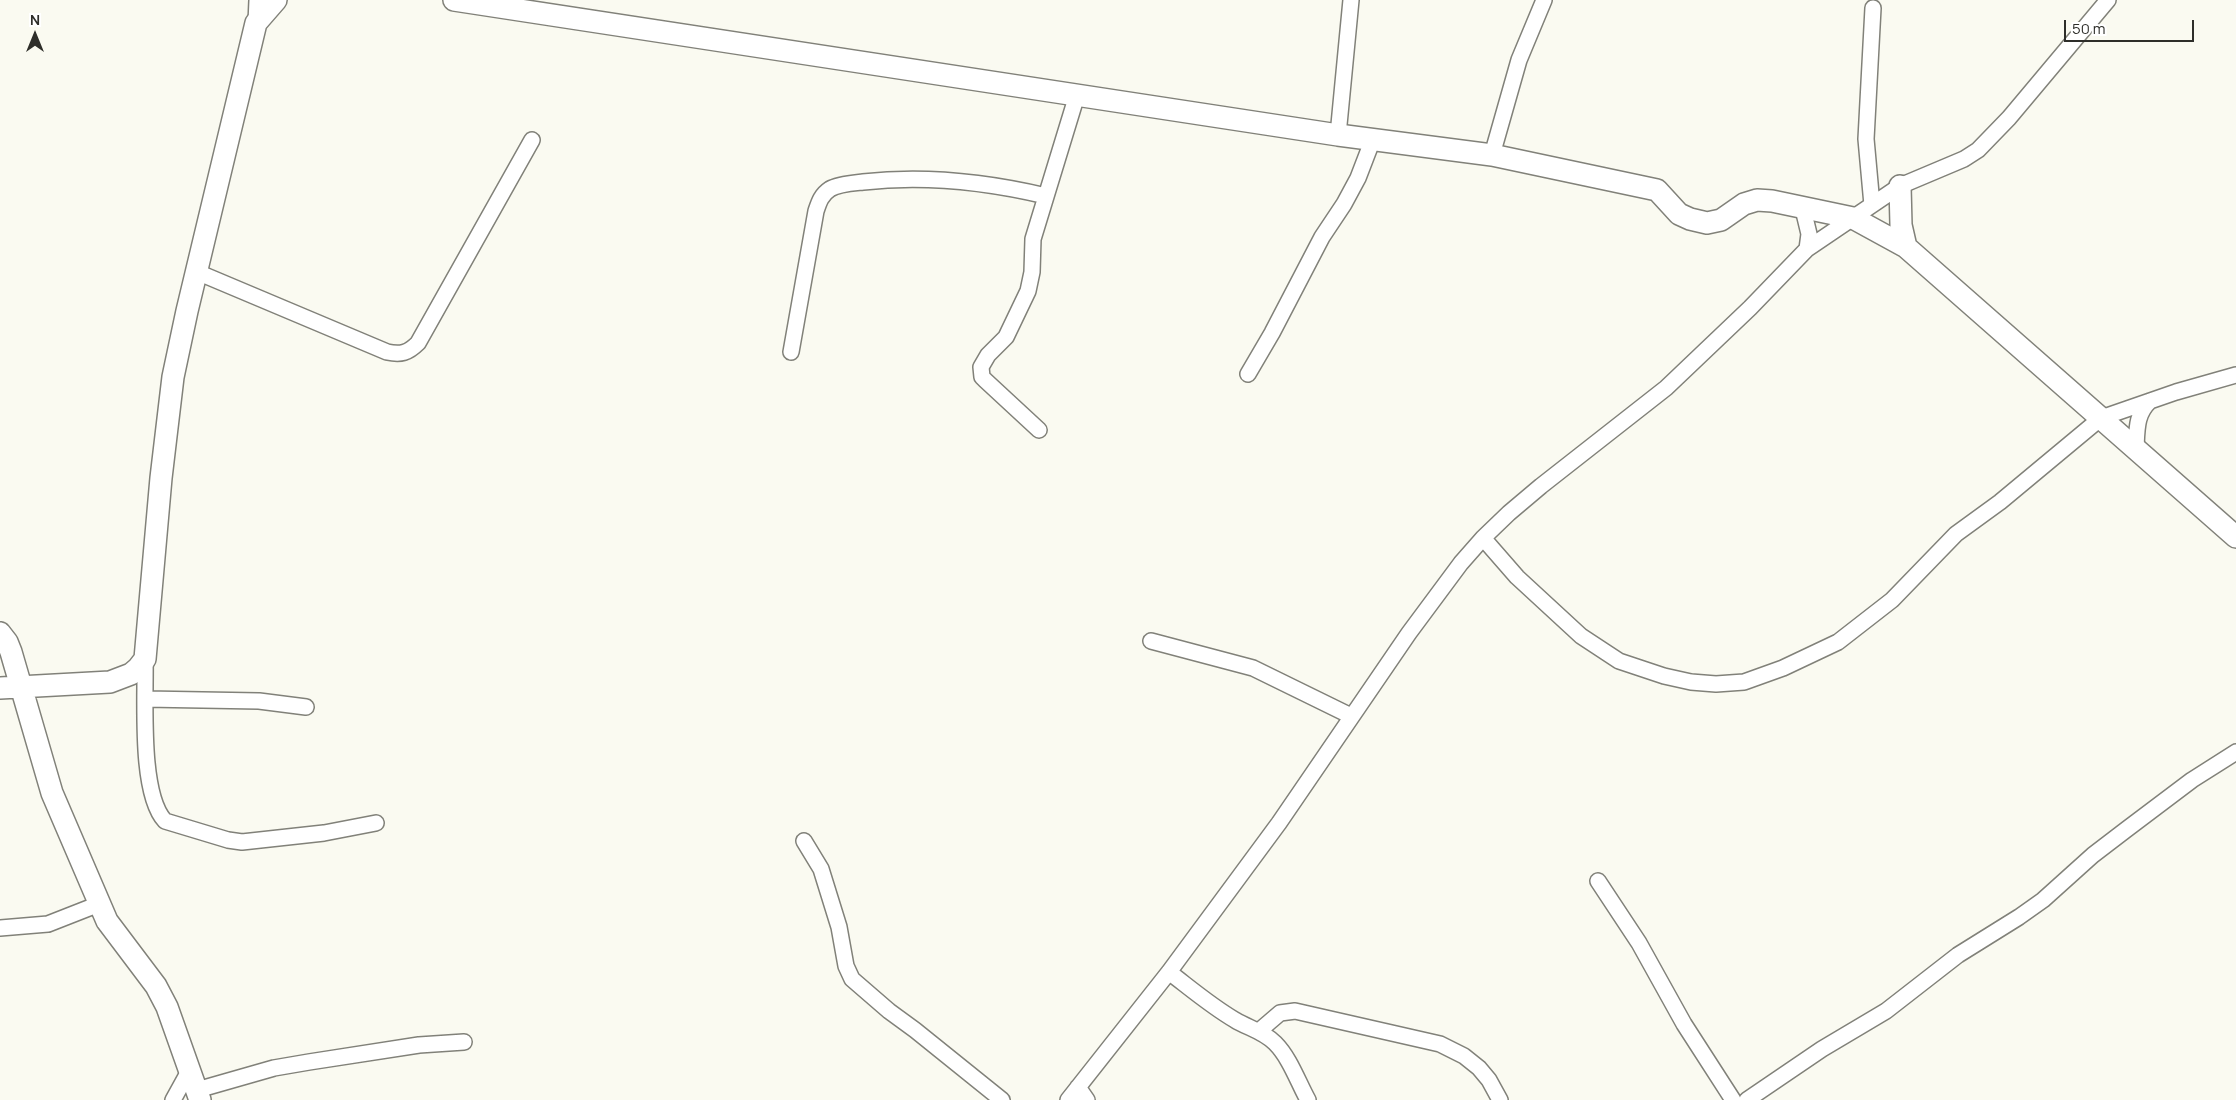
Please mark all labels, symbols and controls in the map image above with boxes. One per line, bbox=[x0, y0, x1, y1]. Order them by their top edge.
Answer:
north arrow bbox=[10, 10, 60, 60]
text: N bbox=[30, 10, 40, 29]
scale bar bbox=[2066, 10, 2196, 42]
text: 50 m bbox=[2072, 18, 2106, 39]

